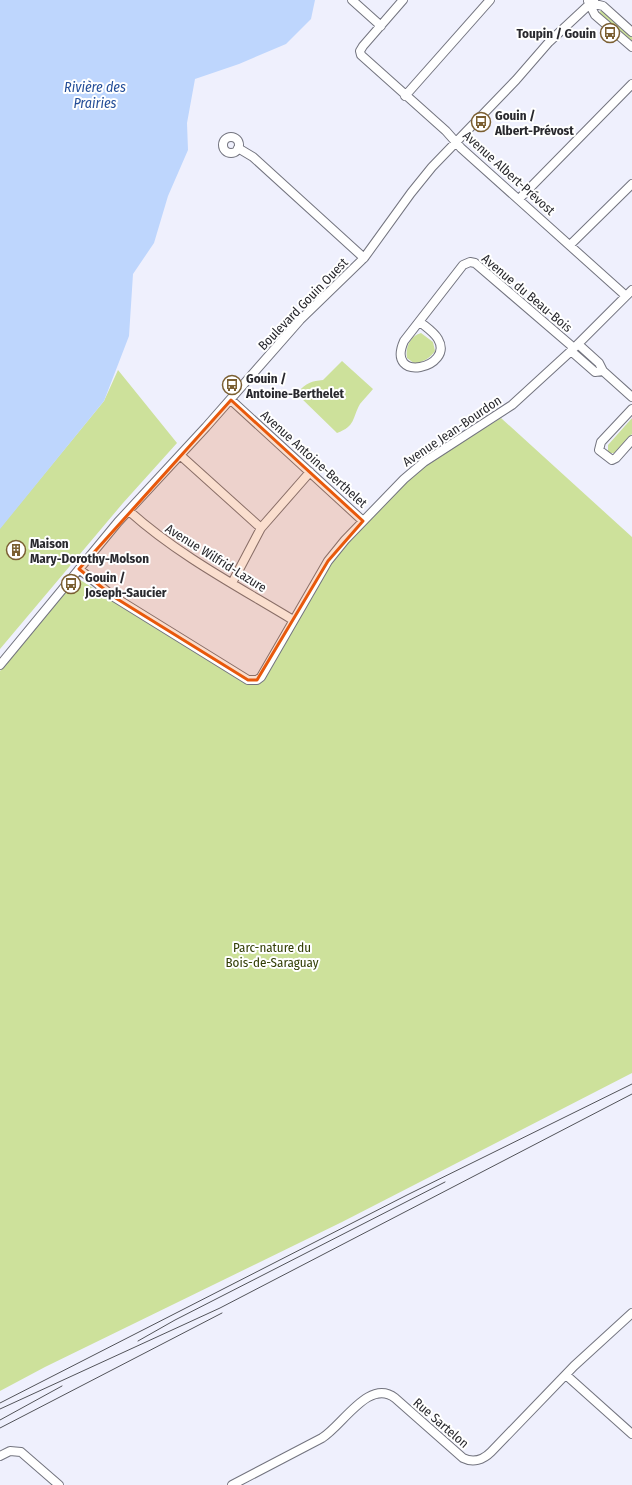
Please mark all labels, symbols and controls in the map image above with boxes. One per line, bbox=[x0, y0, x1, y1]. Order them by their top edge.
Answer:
bus stop icon: Toupin / Gouin bbox=[599, 22, 621, 44]
place label: Toupin / Gouin bbox=[516, 26, 596, 41]
water label: Rivière des Prairies bbox=[64, 79, 126, 112]
place label: Gouin / Albert-Prévost bbox=[494, 108, 574, 138]
bus stop icon: Gouin / Albert-Prévost bbox=[470, 111, 492, 133]
street label: Avenue Albert-Prévost bbox=[460, 128, 559, 219]
street label: Avenue du Beau-Bois bbox=[479, 251, 575, 335]
street label: Boulevard Gouin Ouest bbox=[255, 254, 351, 353]
place label: Gouin / Antoine-Berthelet bbox=[245, 371, 344, 401]
bus stop icon: Gouin / Antoine-Berthelet bbox=[221, 374, 243, 396]
street label: Avenue Jean-Bourdon bbox=[400, 392, 504, 470]
street label: Avenue Antoine-Berthelet bbox=[258, 407, 371, 511]
street label: Avenue Wilfrid-Lazure bbox=[163, 521, 269, 595]
place label: Maison Mary-Dorothy-Molson bbox=[30, 536, 149, 566]
building icon: Maison Mary-Dorothy-Molson bbox=[5, 539, 27, 561]
place label: Gouin / Joseph-Saucier bbox=[84, 570, 167, 600]
bus stop icon: Gouin / Joseph-Saucier bbox=[60, 573, 82, 595]
park label: Parc-nature du Bois-de-Saraguay bbox=[225, 940, 319, 970]
street label: Rue Sartelon bbox=[410, 1395, 472, 1451]

